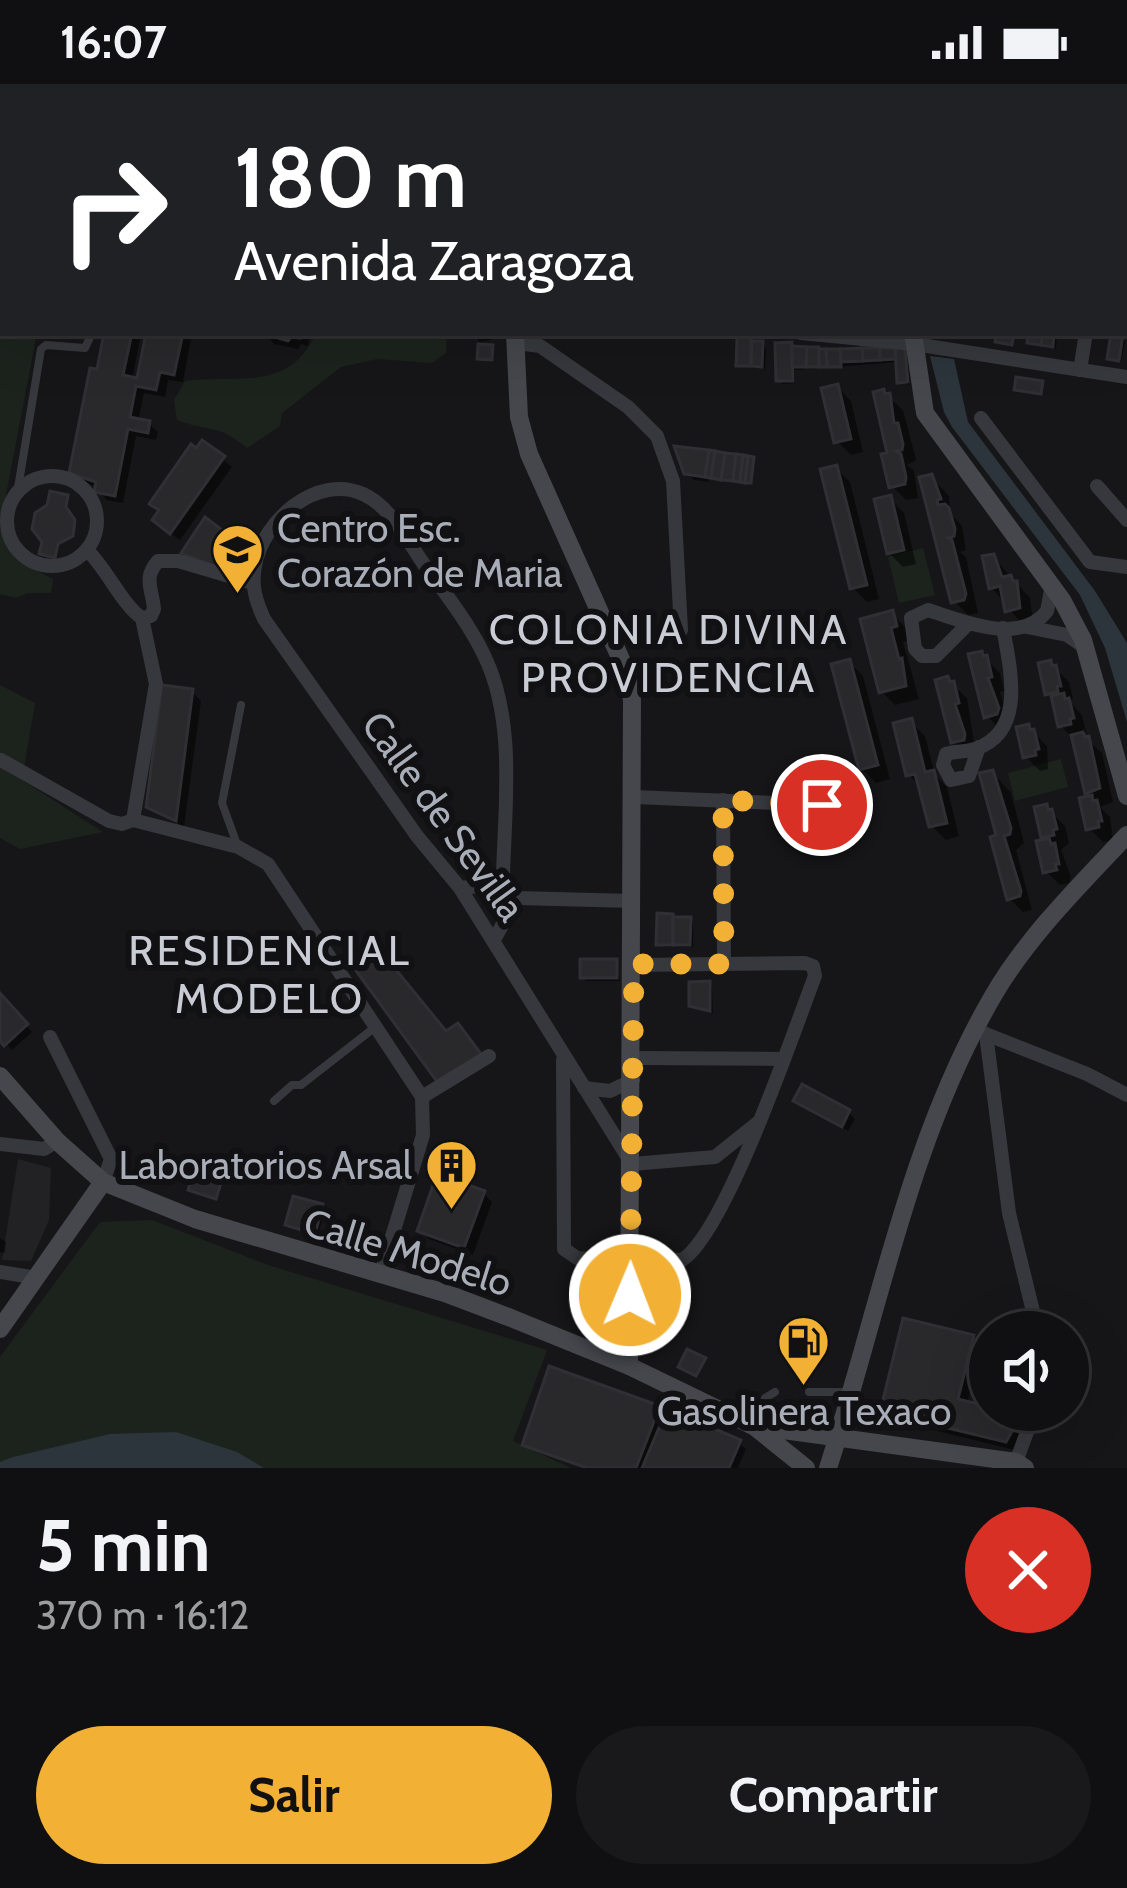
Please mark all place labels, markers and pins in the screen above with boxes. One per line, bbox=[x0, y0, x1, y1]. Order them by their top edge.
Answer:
place label: Centro Esc. Corazón de Maria bbox=[277, 504, 563, 597]
school or university icon: Centro Esc. Corazón de Maria bbox=[210, 522, 266, 596]
pin bbox=[771, 754, 873, 856]
building icon: Laboratorios Arsal bbox=[423, 1137, 479, 1211]
place label: Laboratorios Arsal bbox=[118, 1141, 412, 1189]
fuel station icon: Gasolinera Texaco bbox=[776, 1313, 832, 1387]
place label: Gasolinera Texaco bbox=[657, 1387, 951, 1435]

